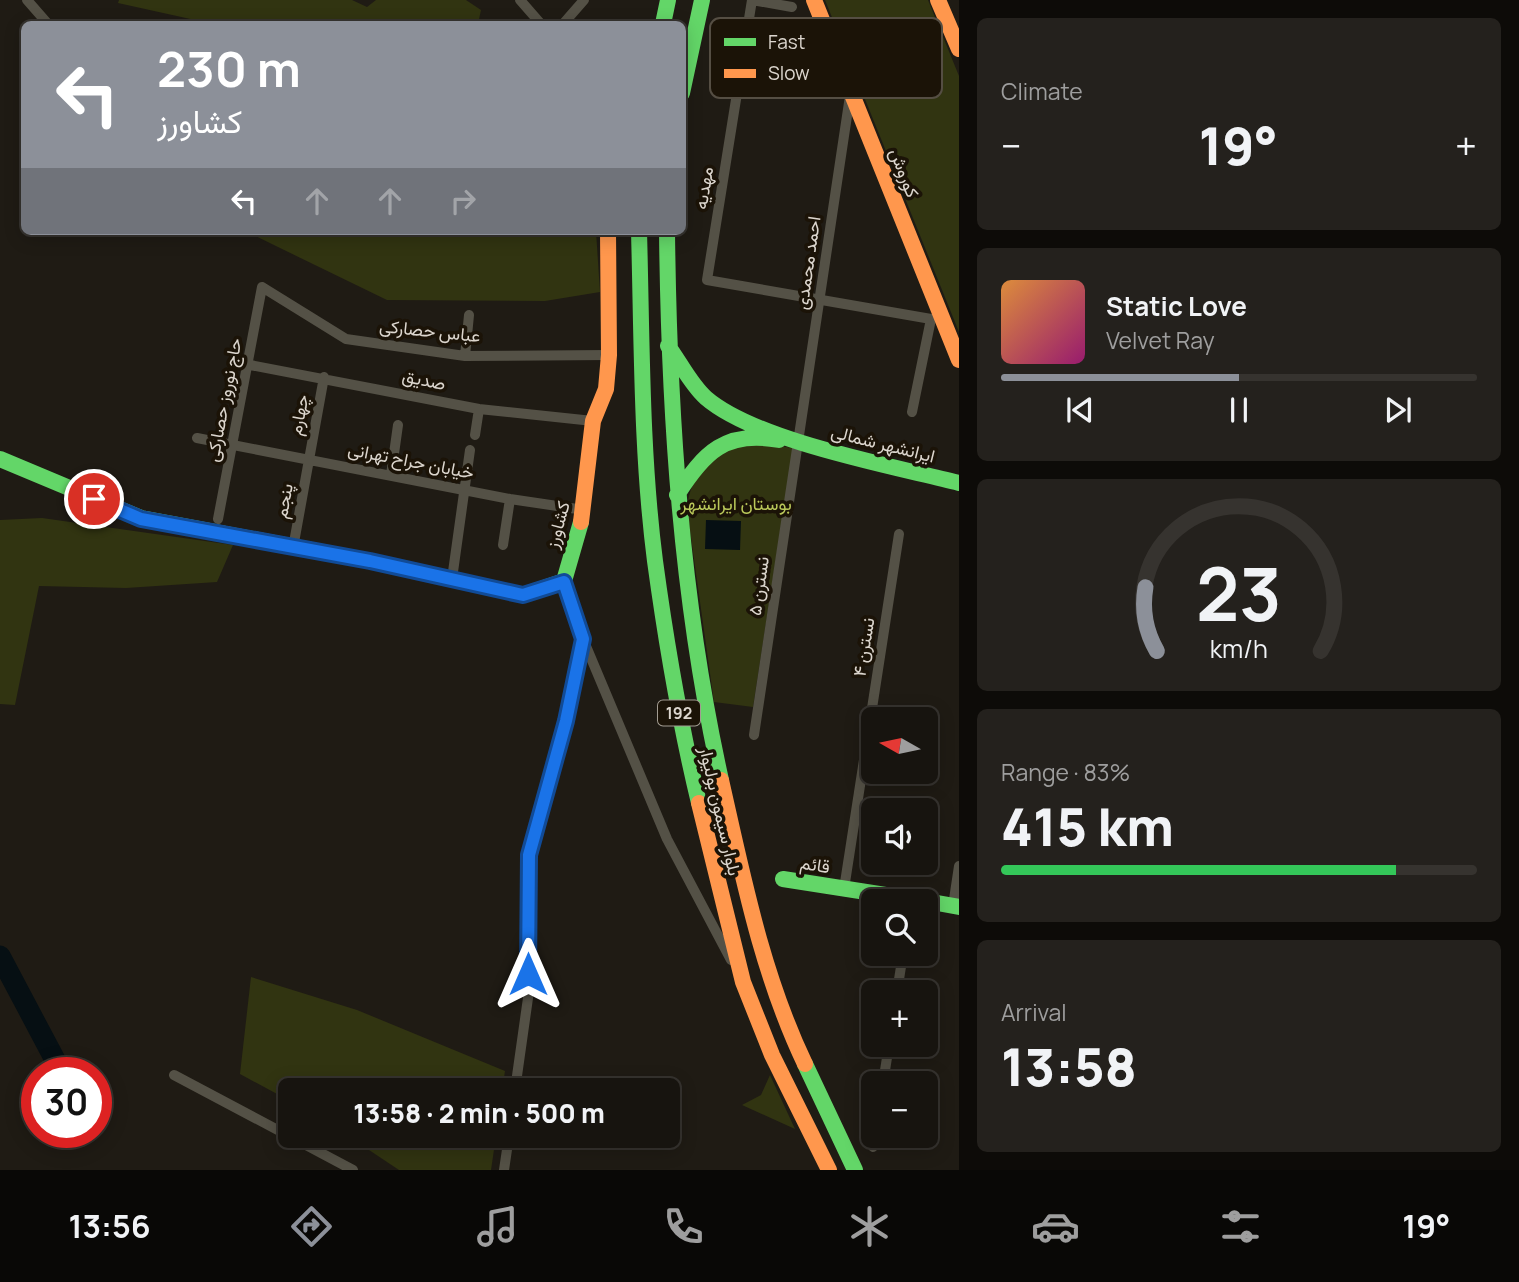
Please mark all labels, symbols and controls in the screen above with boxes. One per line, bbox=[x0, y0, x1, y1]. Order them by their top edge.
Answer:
legend bbox=[710, 18, 942, 98]
text: Fast bbox=[768, 29, 805, 55]
text: 230 m bbox=[157, 35, 301, 102]
icon: left bbox=[42, 49, 133, 140]
text: Slow bbox=[768, 60, 810, 86]
text: Climate bbox=[1001, 75, 1083, 107]
text: کشاورز bbox=[157, 99, 242, 143]
text: 19° bbox=[1199, 110, 1278, 181]
text: − bbox=[1001, 119, 1022, 171]
text: + bbox=[1455, 119, 1477, 171]
street label: کوروش bbox=[885, 144, 925, 201]
street label: مهدیه bbox=[688, 165, 718, 211]
icon: left bbox=[225, 182, 263, 220]
icon: ahead bbox=[298, 182, 336, 220]
icon: ahead bbox=[371, 182, 409, 220]
icon: right bbox=[444, 182, 482, 220]
street label: احمد محمدی bbox=[789, 215, 825, 311]
text: Static Love bbox=[1106, 288, 1247, 324]
street label: عباس حصارکی bbox=[378, 313, 482, 347]
text: Velvet Ray bbox=[1106, 324, 1215, 356]
street label: حاج نوروز حصارکی bbox=[199, 336, 248, 464]
street label: صدیق bbox=[400, 363, 448, 395]
icon: previous bbox=[1061, 391, 1099, 429]
icon: pause bbox=[1220, 391, 1258, 429]
icon: next bbox=[1379, 391, 1417, 429]
street label: چهارم bbox=[282, 392, 315, 438]
street label: ایرانشهر شمالی bbox=[829, 419, 938, 468]
street label: خیابان جراح تهرانی bbox=[346, 436, 476, 485]
pin bbox=[64, 469, 124, 529]
icon: arrive bbox=[75, 480, 113, 518]
street label: پنجم bbox=[268, 481, 299, 520]
park label: بوستان ایرانشهر bbox=[679, 491, 792, 515]
street label: کشاورز bbox=[539, 498, 575, 552]
text: 23 bbox=[1196, 543, 1282, 643]
street label: نسترن ۵ bbox=[742, 555, 774, 617]
street label: نسترن ۴ bbox=[847, 616, 880, 678]
text: km/h bbox=[1210, 631, 1268, 666]
road number: 192 bbox=[658, 700, 700, 726]
north arrow bbox=[861, 707, 938, 784]
map controls bbox=[861, 707, 938, 1148]
street label: بلوار سیمون بولیوار bbox=[694, 743, 748, 878]
text: Range · 83% bbox=[1001, 756, 1130, 788]
text: 415 km bbox=[1001, 791, 1174, 862]
button: sound bbox=[861, 798, 938, 875]
street label: قائم bbox=[798, 850, 832, 879]
button: search bbox=[861, 889, 938, 966]
position arrow bbox=[491, 937, 565, 1011]
button: + bbox=[861, 980, 938, 1057]
text: Arrival bbox=[1001, 996, 1067, 1028]
text: 13:58 bbox=[1001, 1031, 1137, 1102]
speed limit sign: 30 bbox=[21, 1057, 112, 1148]
button: − bbox=[861, 1071, 938, 1148]
text: 13:58 · 2 min · 500 m bbox=[353, 1095, 605, 1131]
icon: directions bbox=[287, 1202, 336, 1251]
icon: music bbox=[473, 1202, 522, 1251]
icon: phone bbox=[659, 1202, 708, 1251]
icon: climate bbox=[845, 1202, 894, 1251]
icon: car bbox=[1031, 1202, 1080, 1251]
icon: filters bbox=[1216, 1202, 1265, 1251]
text: 13:56 bbox=[68, 1204, 151, 1248]
text: 19° bbox=[1402, 1204, 1451, 1248]

